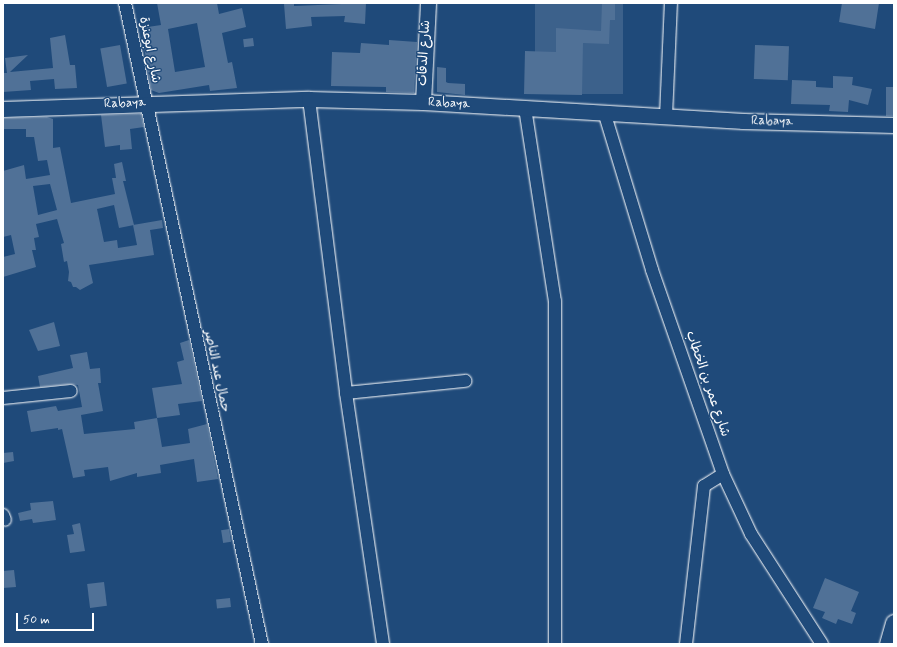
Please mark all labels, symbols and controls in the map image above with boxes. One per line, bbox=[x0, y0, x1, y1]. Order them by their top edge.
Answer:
street label: شارع ابوعنزة bbox=[135, 15, 163, 85]
street label: شارع الدقات bbox=[415, 20, 435, 86]
street label: Rabaya bbox=[104, 95, 146, 113]
street label: Rabaya bbox=[428, 95, 470, 113]
street label: Rabaya bbox=[751, 113, 793, 131]
street label: جمال عبد الناصر bbox=[200, 328, 232, 414]
street label: شارع عمر بن الخطاب bbox=[682, 329, 732, 439]
scale bar bbox=[18, 605, 96, 631]
text: 50 m bbox=[23, 612, 50, 628]

